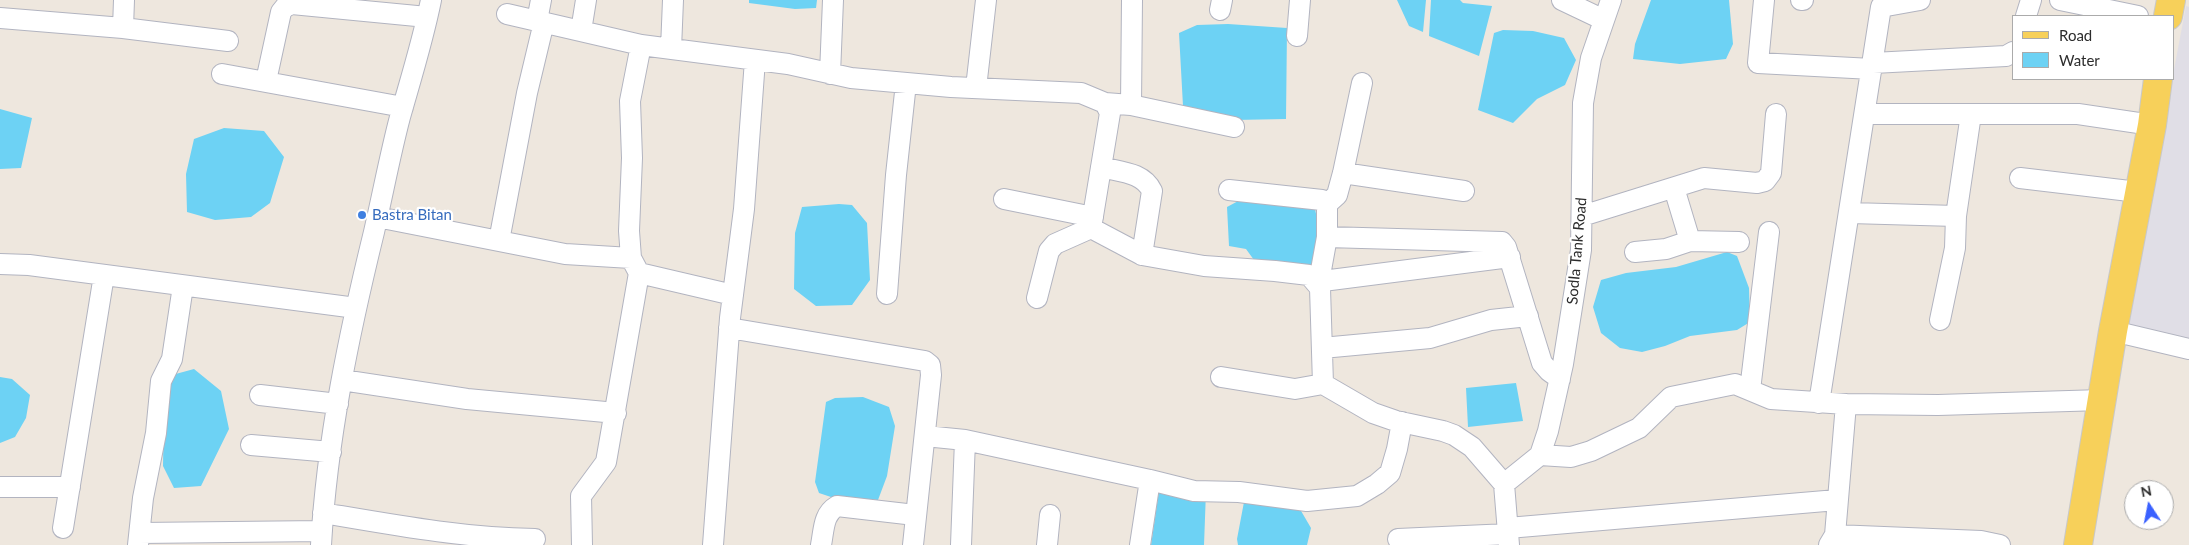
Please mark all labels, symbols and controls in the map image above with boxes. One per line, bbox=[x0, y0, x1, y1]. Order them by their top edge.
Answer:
legend bbox=[2012, 15, 2174, 80]
text: Road bbox=[2059, 26, 2092, 44]
text: Water bbox=[2059, 51, 2100, 69]
street label: Sodla Tank Road bbox=[1563, 197, 1591, 305]
place label: Bastra Bitan bbox=[372, 206, 452, 224]
marker: Bastra Bitan bbox=[356, 209, 368, 221]
north arrow bbox=[2124, 480, 2174, 530]
text: N bbox=[2139, 481, 2153, 500]

